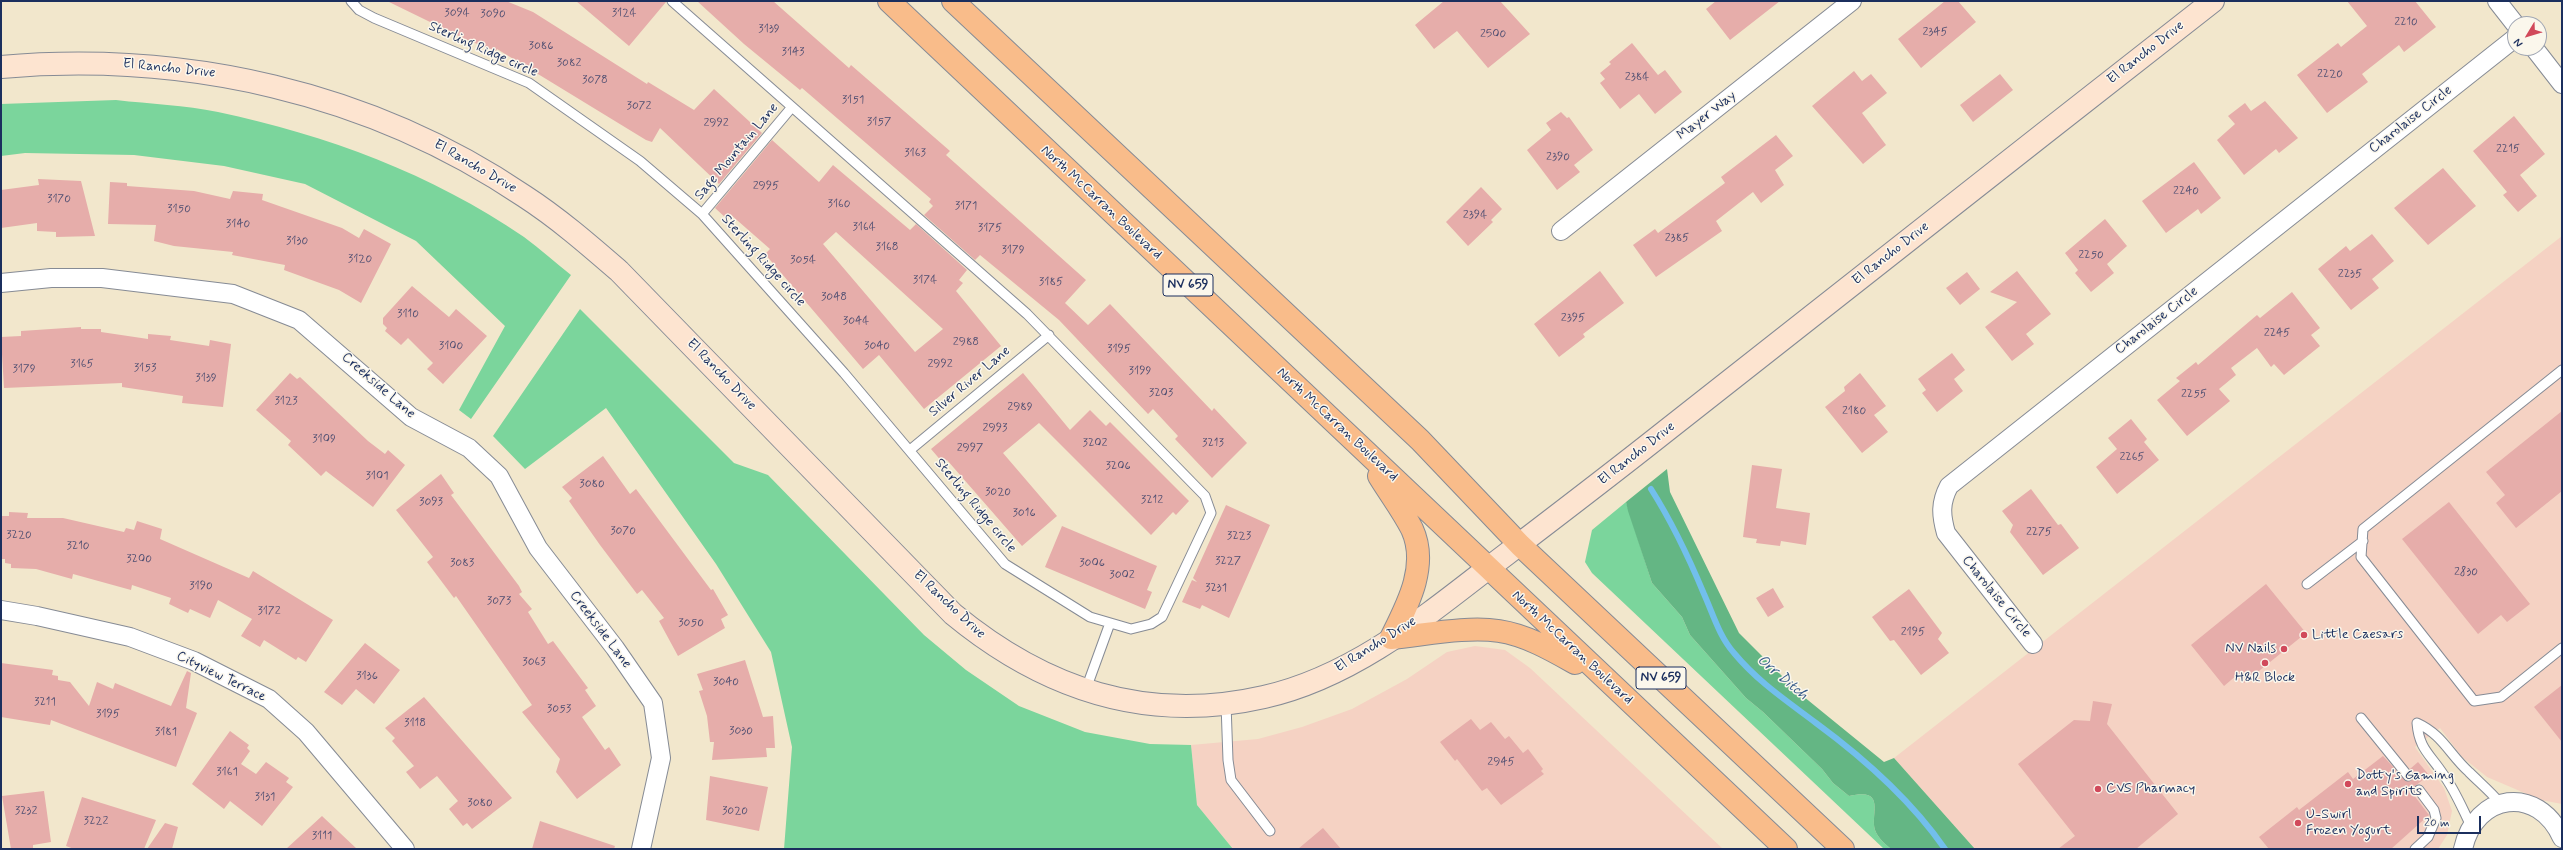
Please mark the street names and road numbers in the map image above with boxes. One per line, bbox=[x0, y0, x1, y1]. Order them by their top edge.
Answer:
street label: Sterling Ridge circle bbox=[426, 18, 540, 82]
street label: El Rancho Drive bbox=[2104, 18, 2188, 88]
street label: El Rancho Drive bbox=[122, 56, 216, 82]
street label: Charolaise Circle bbox=[2366, 82, 2456, 158]
street label: Mayer Way bbox=[1674, 88, 1740, 144]
street label: Sage Mountain Lane bbox=[692, 100, 782, 204]
street label: El Rancho Drive bbox=[431, 136, 519, 198]
street label: North McCarran Boulevard bbox=[1037, 142, 1165, 264]
street label: Sterling Ridge circle bbox=[717, 212, 809, 310]
street label: El Rancho Drive bbox=[1849, 219, 1933, 289]
road number: NV 659 bbox=[1163, 274, 1213, 296]
street label: Charolaise Circle bbox=[2112, 283, 2202, 359]
street label: El Rancho Drive bbox=[683, 336, 759, 414]
street label: Silver River Lane bbox=[926, 343, 1014, 421]
street label: Creekside Lane bbox=[338, 349, 418, 423]
street label: North McCarran Boulevard bbox=[1273, 364, 1401, 486]
street label: El Rancho Drive bbox=[1595, 419, 1679, 489]
street label: Sterling Ridge circle bbox=[931, 455, 1019, 557]
street label: Charolaise Circle bbox=[1958, 553, 2034, 641]
street label: El Rancho Drive bbox=[909, 567, 989, 643]
street label: North McCarran Boulevard bbox=[1508, 587, 1636, 709]
street label: Creekside Lane bbox=[565, 588, 635, 672]
street label: El Rancho Drive bbox=[1332, 613, 1420, 677]
street label: Cityview Terrace bbox=[173, 648, 269, 706]
road number: NV 659 bbox=[1636, 667, 1686, 689]

